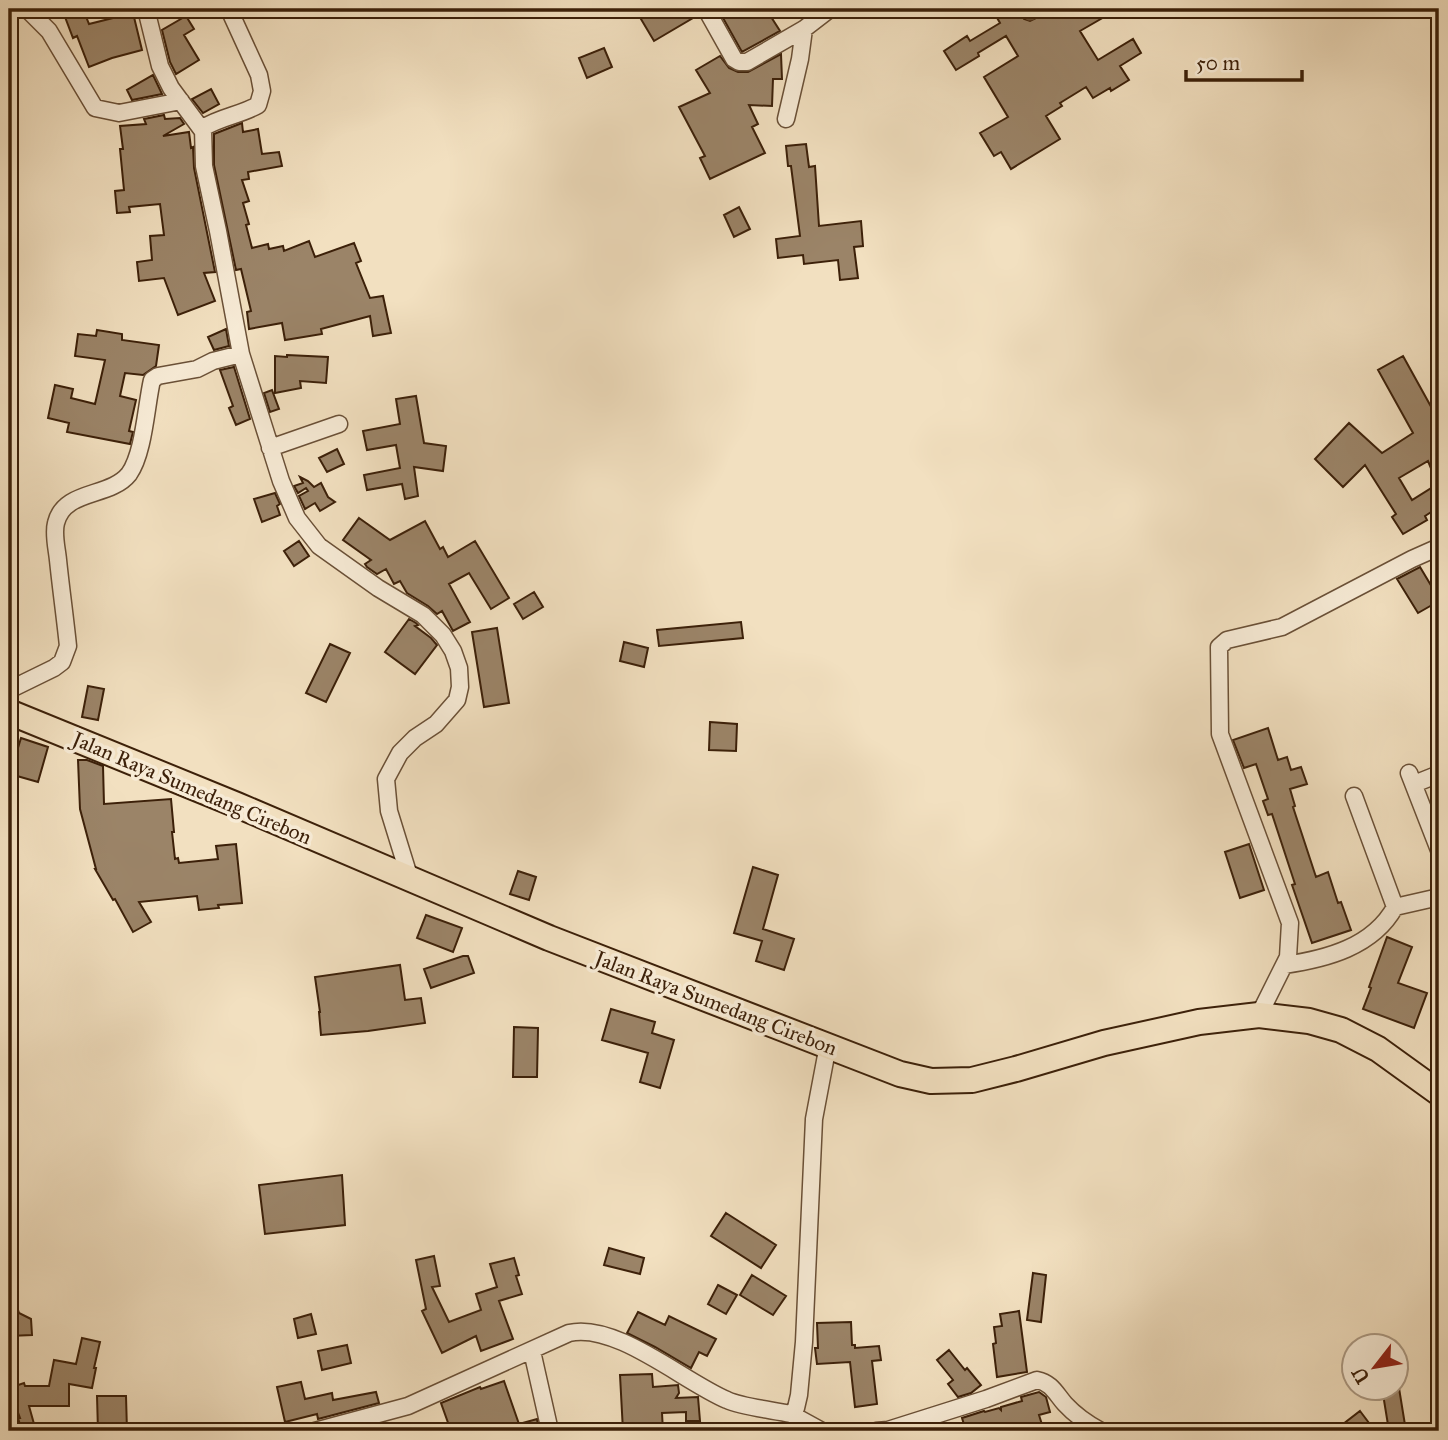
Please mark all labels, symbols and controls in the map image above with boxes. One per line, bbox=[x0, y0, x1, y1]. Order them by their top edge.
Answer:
scale bar bbox=[1186, 38, 1301, 82]
text: 50 m bbox=[1196, 50, 1241, 76]
street label: Jalan Raya Sumedang Cirebon bbox=[67, 725, 316, 850]
street label: Jalan Raya Sumedang Cirebon bbox=[589, 944, 841, 1061]
north arrow bbox=[1340, 1332, 1410, 1402]
text: U bbox=[1347, 1362, 1375, 1388]

